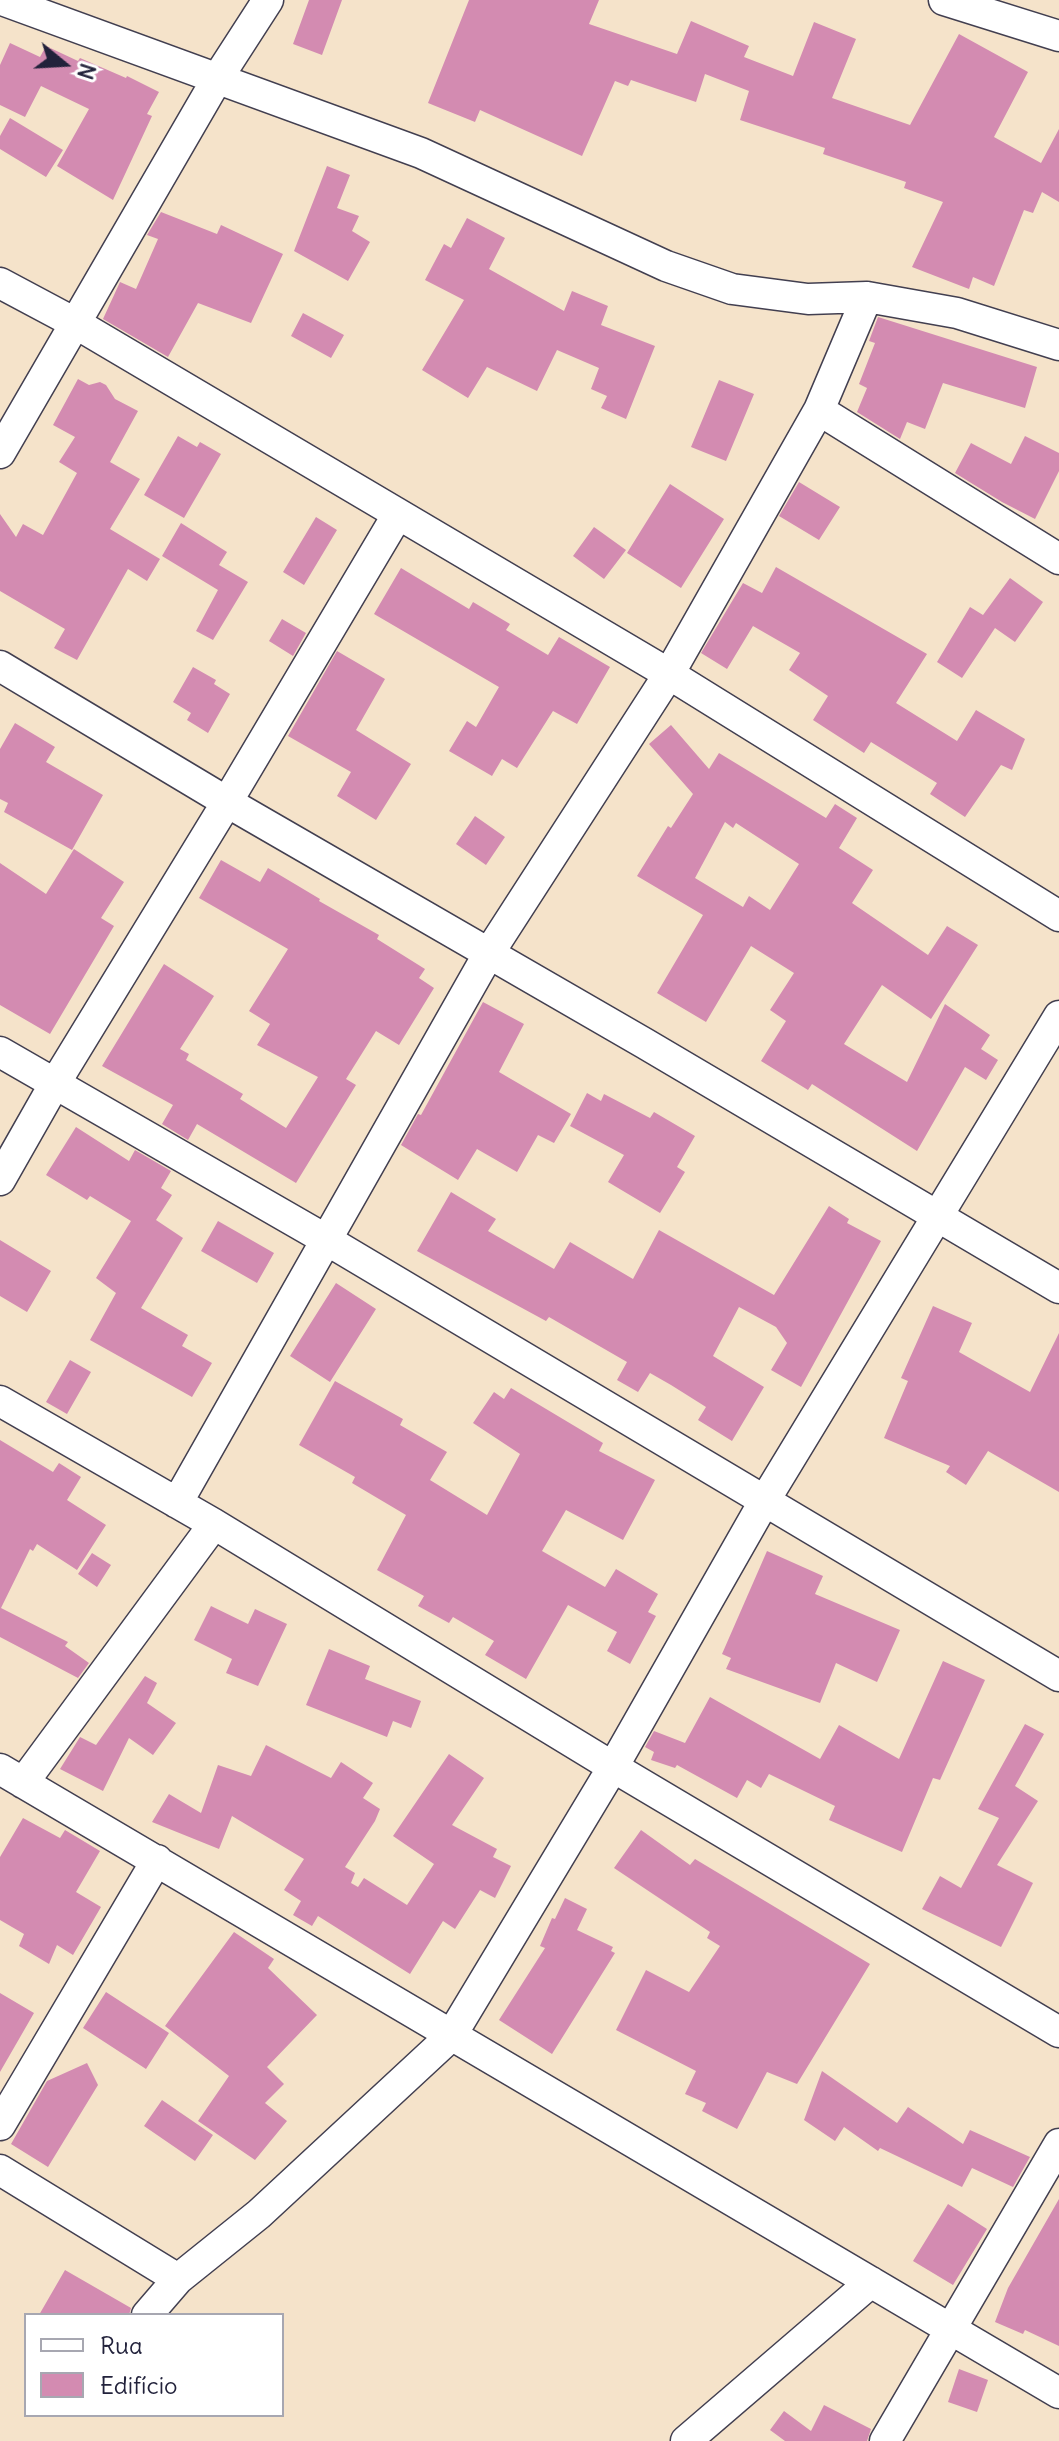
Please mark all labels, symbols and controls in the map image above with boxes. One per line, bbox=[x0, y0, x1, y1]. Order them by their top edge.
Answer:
north arrow bbox=[24, 24, 104, 104]
text: N bbox=[71, 60, 102, 83]
legend bbox=[24, 2313, 284, 2417]
text: Rua bbox=[100, 2330, 143, 2360]
text: Edifício bbox=[100, 2370, 178, 2400]

